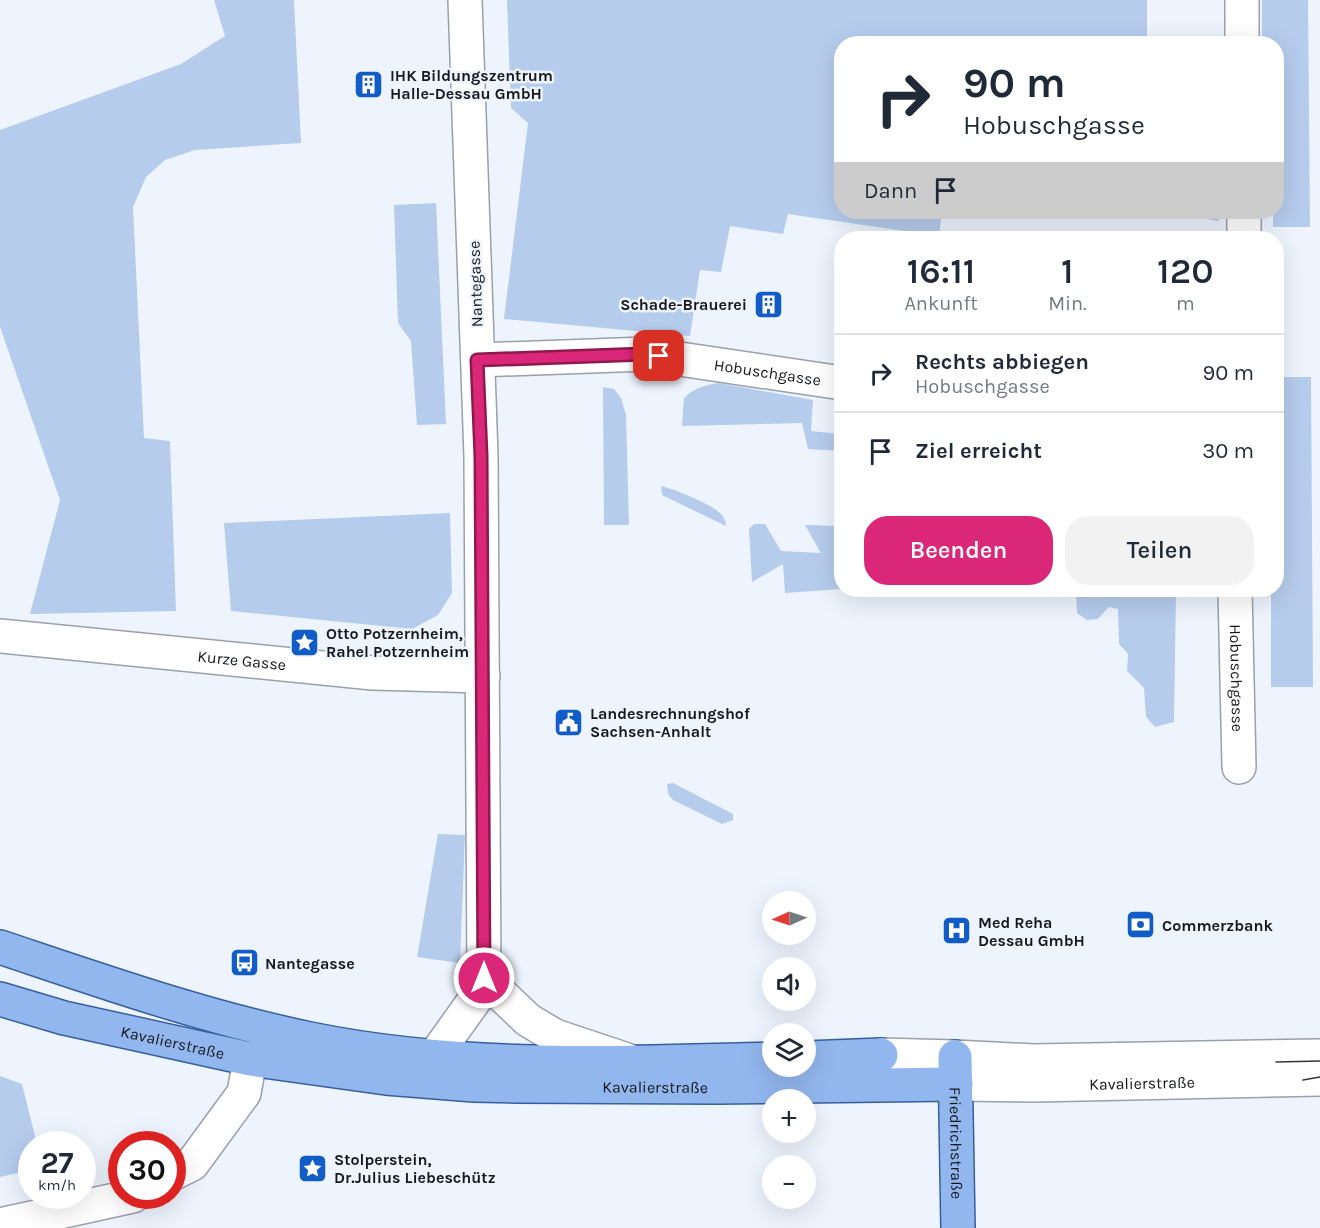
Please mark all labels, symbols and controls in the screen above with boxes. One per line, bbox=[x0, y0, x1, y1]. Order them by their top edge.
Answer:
text: 90 m bbox=[963, 58, 1066, 108]
icon: right bbox=[864, 60, 942, 138]
place label: IHK Bildungszentrum Halle-Dessau GmbH bbox=[390, 66, 553, 103]
building icon: IHK Bildungszentrum Halle-Dessau GmbH bbox=[353, 68, 385, 100]
text: Hobuschgasse bbox=[963, 109, 1145, 141]
icon: arrive bbox=[929, 174, 962, 207]
text: Dann bbox=[864, 178, 917, 204]
street label: Nantegasse bbox=[464, 240, 487, 328]
text: 16:11 bbox=[907, 250, 975, 292]
text: 1 bbox=[1061, 250, 1074, 292]
text: 120 bbox=[1157, 250, 1214, 292]
building icon: Schade-Brauerei bbox=[752, 288, 784, 320]
text: Ankunft bbox=[904, 292, 978, 315]
text: Min. bbox=[1048, 292, 1087, 315]
text: m bbox=[1176, 292, 1195, 315]
place label: Schade-Brauerei bbox=[620, 295, 747, 314]
pin bbox=[633, 330, 684, 381]
icon: arrive bbox=[642, 339, 675, 372]
text: Rechts abbiegen bbox=[915, 349, 1089, 375]
street label: Hobuschgasse bbox=[713, 355, 822, 390]
icon: right bbox=[864, 357, 897, 390]
text: 90 m bbox=[1202, 360, 1254, 386]
text: Hobuschgasse bbox=[915, 375, 1050, 398]
icon: arrive bbox=[864, 435, 897, 468]
text: Ziel erreicht bbox=[915, 438, 1042, 464]
text: 30 m bbox=[1202, 438, 1254, 464]
button: Beenden bbox=[864, 516, 1053, 585]
button: Teilen bbox=[1065, 516, 1254, 585]
place label: Otto Potzernheim, Rahel Potzernheim bbox=[326, 624, 469, 661]
street label: Hobuschgasse bbox=[1226, 624, 1247, 732]
place icon: Otto Potzernheim, Rahel Potzernheim bbox=[289, 626, 321, 658]
street label: Kurze Gasse bbox=[197, 647, 287, 674]
place label: Landesrechnungshof Sachsen-Anhalt bbox=[590, 704, 750, 741]
public building icon: Landesrechnungshof Sachsen-Anhalt bbox=[553, 706, 585, 738]
north arrow bbox=[762, 891, 816, 945]
map controls bbox=[762, 891, 816, 1209]
bank icon: Commerzbank bbox=[1125, 909, 1157, 941]
place label: Med Reha Dessau GmbH bbox=[978, 913, 1085, 950]
hospital icon: Med Reha Dessau GmbH bbox=[941, 915, 973, 947]
place label: Commerzbank bbox=[1162, 916, 1273, 935]
position arrow bbox=[452, 946, 516, 1010]
bus stop icon: Nantegasse bbox=[228, 947, 260, 979]
place label: Nantegasse bbox=[265, 954, 355, 973]
button: sound bbox=[762, 957, 816, 1011]
street label: Kavalierstraße bbox=[119, 1022, 226, 1063]
button: layers bbox=[762, 1023, 816, 1077]
street label: Kavalierstraße bbox=[1089, 1073, 1195, 1094]
street label: Kavalierstraße bbox=[602, 1077, 708, 1097]
street label: Friedrichstraße bbox=[946, 1087, 966, 1199]
button: + bbox=[762, 1089, 816, 1143]
speed limit sign: 30 bbox=[108, 1131, 186, 1209]
text: 27 bbox=[40, 1145, 74, 1181]
place label: Stolperstein, Dr.Julius Liebeschütz bbox=[334, 1150, 496, 1187]
place icon: Stolperstein, Dr.Julius Liebeschütz bbox=[297, 1152, 329, 1184]
button: − bbox=[762, 1155, 816, 1209]
text: km/h bbox=[38, 1176, 76, 1194]

